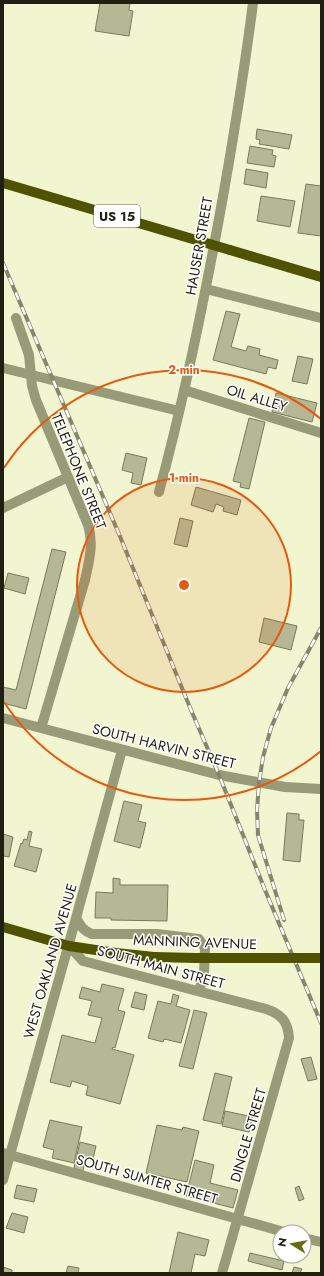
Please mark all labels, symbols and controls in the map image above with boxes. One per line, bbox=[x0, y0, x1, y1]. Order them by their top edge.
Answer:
street label: HAUSER STREET bbox=[181, 195, 218, 297]
road number: US 15 bbox=[94, 205, 140, 227]
text: 2 min bbox=[168, 361, 200, 379]
street label: OIL ALLEY bbox=[224, 379, 290, 417]
street label: TELEPHONE STREET bbox=[47, 410, 112, 533]
text: 1 min bbox=[169, 469, 199, 487]
centre of rings bbox=[177, 578, 191, 592]
street label: SOUTH HARVIN STREET bbox=[90, 719, 238, 774]
street label: WEST OAKLAND AVENUE bbox=[18, 881, 82, 1041]
street label: MANNING AVENUE bbox=[133, 930, 257, 954]
street label: SOUTH MAIN STREET bbox=[95, 940, 227, 994]
street label: DINGLE STREET bbox=[225, 1085, 271, 1184]
street label: SOUTH SUMTER STREET bbox=[74, 1149, 220, 1209]
north arrow bbox=[272, 1224, 312, 1264]
text: N bbox=[273, 1236, 291, 1248]

